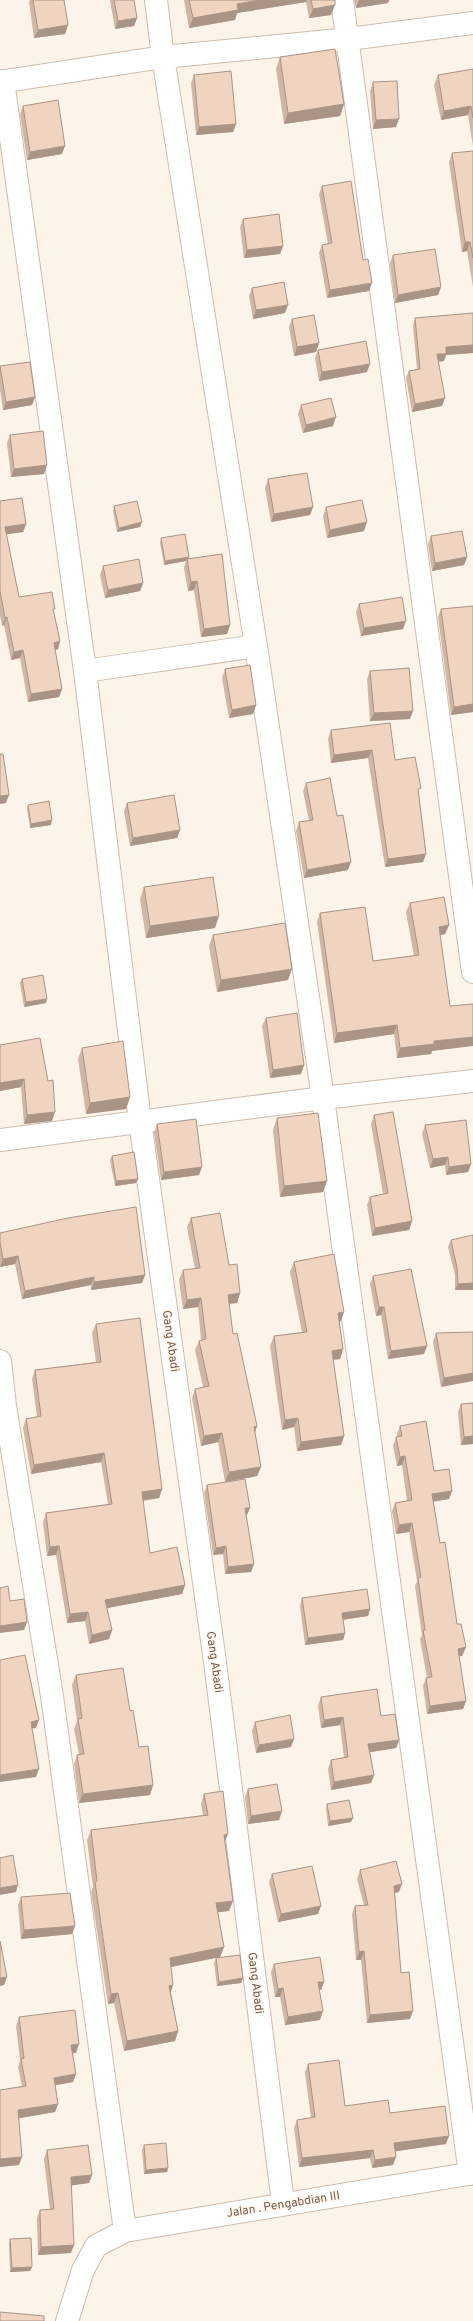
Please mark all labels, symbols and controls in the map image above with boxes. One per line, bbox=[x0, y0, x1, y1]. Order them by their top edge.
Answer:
street label: Gang Abadi bbox=[158, 1309, 182, 1373]
street label: Gang Abadi bbox=[202, 1630, 226, 1694]
street label: Gang Abadi bbox=[243, 1951, 267, 2015]
street label: Jalan . Pengabdian III bbox=[225, 2188, 341, 2222]

